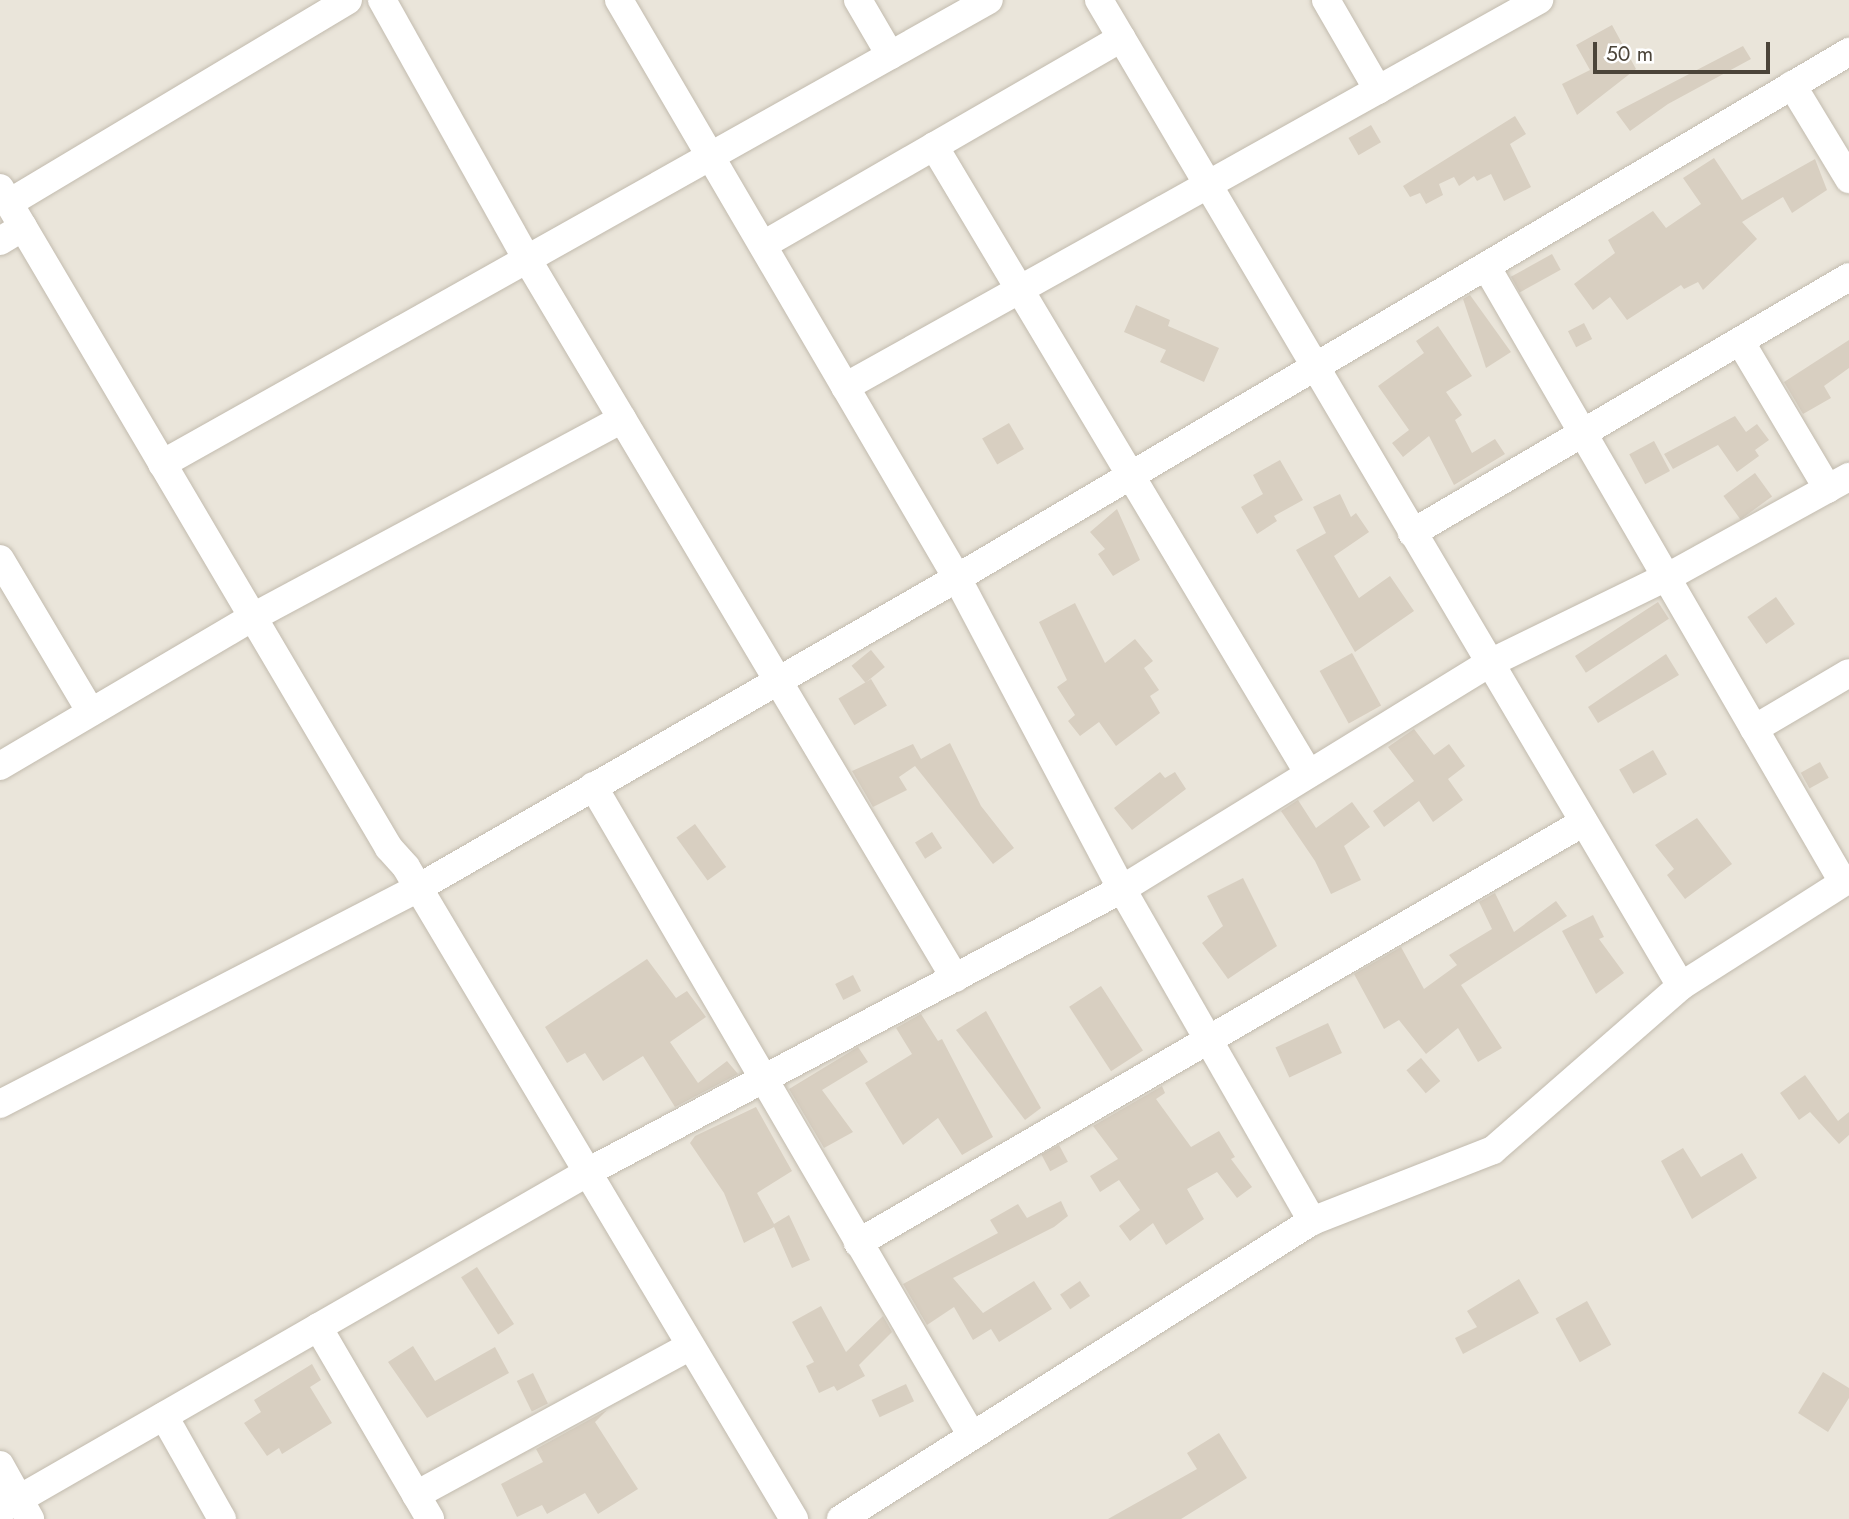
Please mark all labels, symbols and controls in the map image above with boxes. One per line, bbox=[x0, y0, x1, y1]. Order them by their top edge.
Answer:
scale bar bbox=[1597, 28, 1774, 72]
text: 50 m bbox=[1606, 39, 1653, 69]

